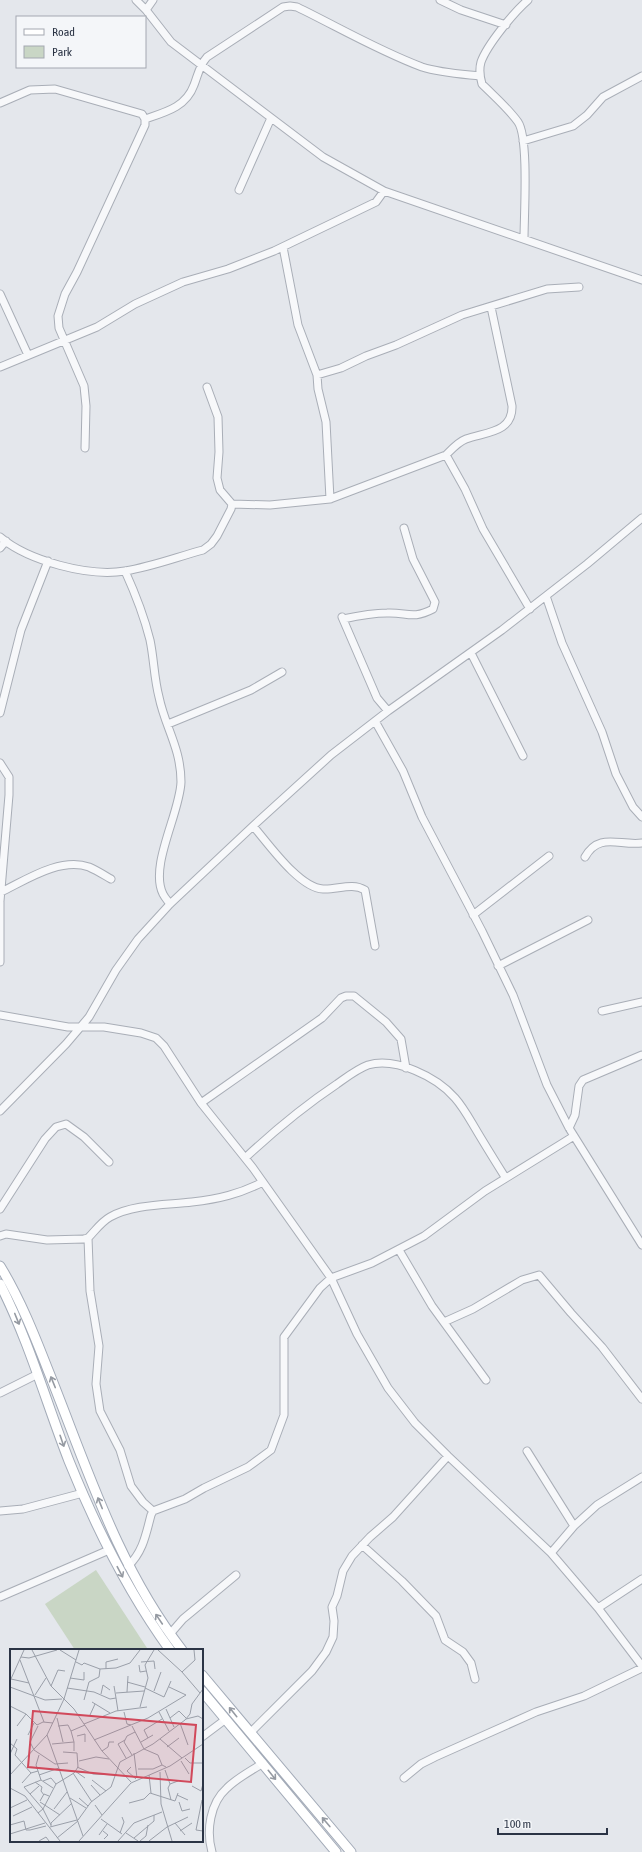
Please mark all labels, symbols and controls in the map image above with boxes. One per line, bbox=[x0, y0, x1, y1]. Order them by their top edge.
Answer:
legend bbox=[16, 16, 146, 68]
text: Road bbox=[52, 25, 75, 39]
text: Park bbox=[52, 45, 73, 59]
one-way arrow bbox=[14, 1312, 21, 1324]
one-way arrow bbox=[49, 1376, 56, 1388]
one-way arrow bbox=[59, 1434, 66, 1447]
one-way arrow bbox=[96, 1498, 104, 1510]
one-way arrow bbox=[117, 1566, 125, 1578]
one-way arrow bbox=[155, 1613, 163, 1624]
inset map bbox=[10, 1649, 203, 1842]
one-way arrow bbox=[228, 1707, 237, 1718]
one-way arrow bbox=[268, 1769, 277, 1780]
scale bar bbox=[498, 1810, 607, 1836]
one-way arrow bbox=[321, 1817, 330, 1828]
text: 100 m bbox=[504, 1817, 531, 1831]

